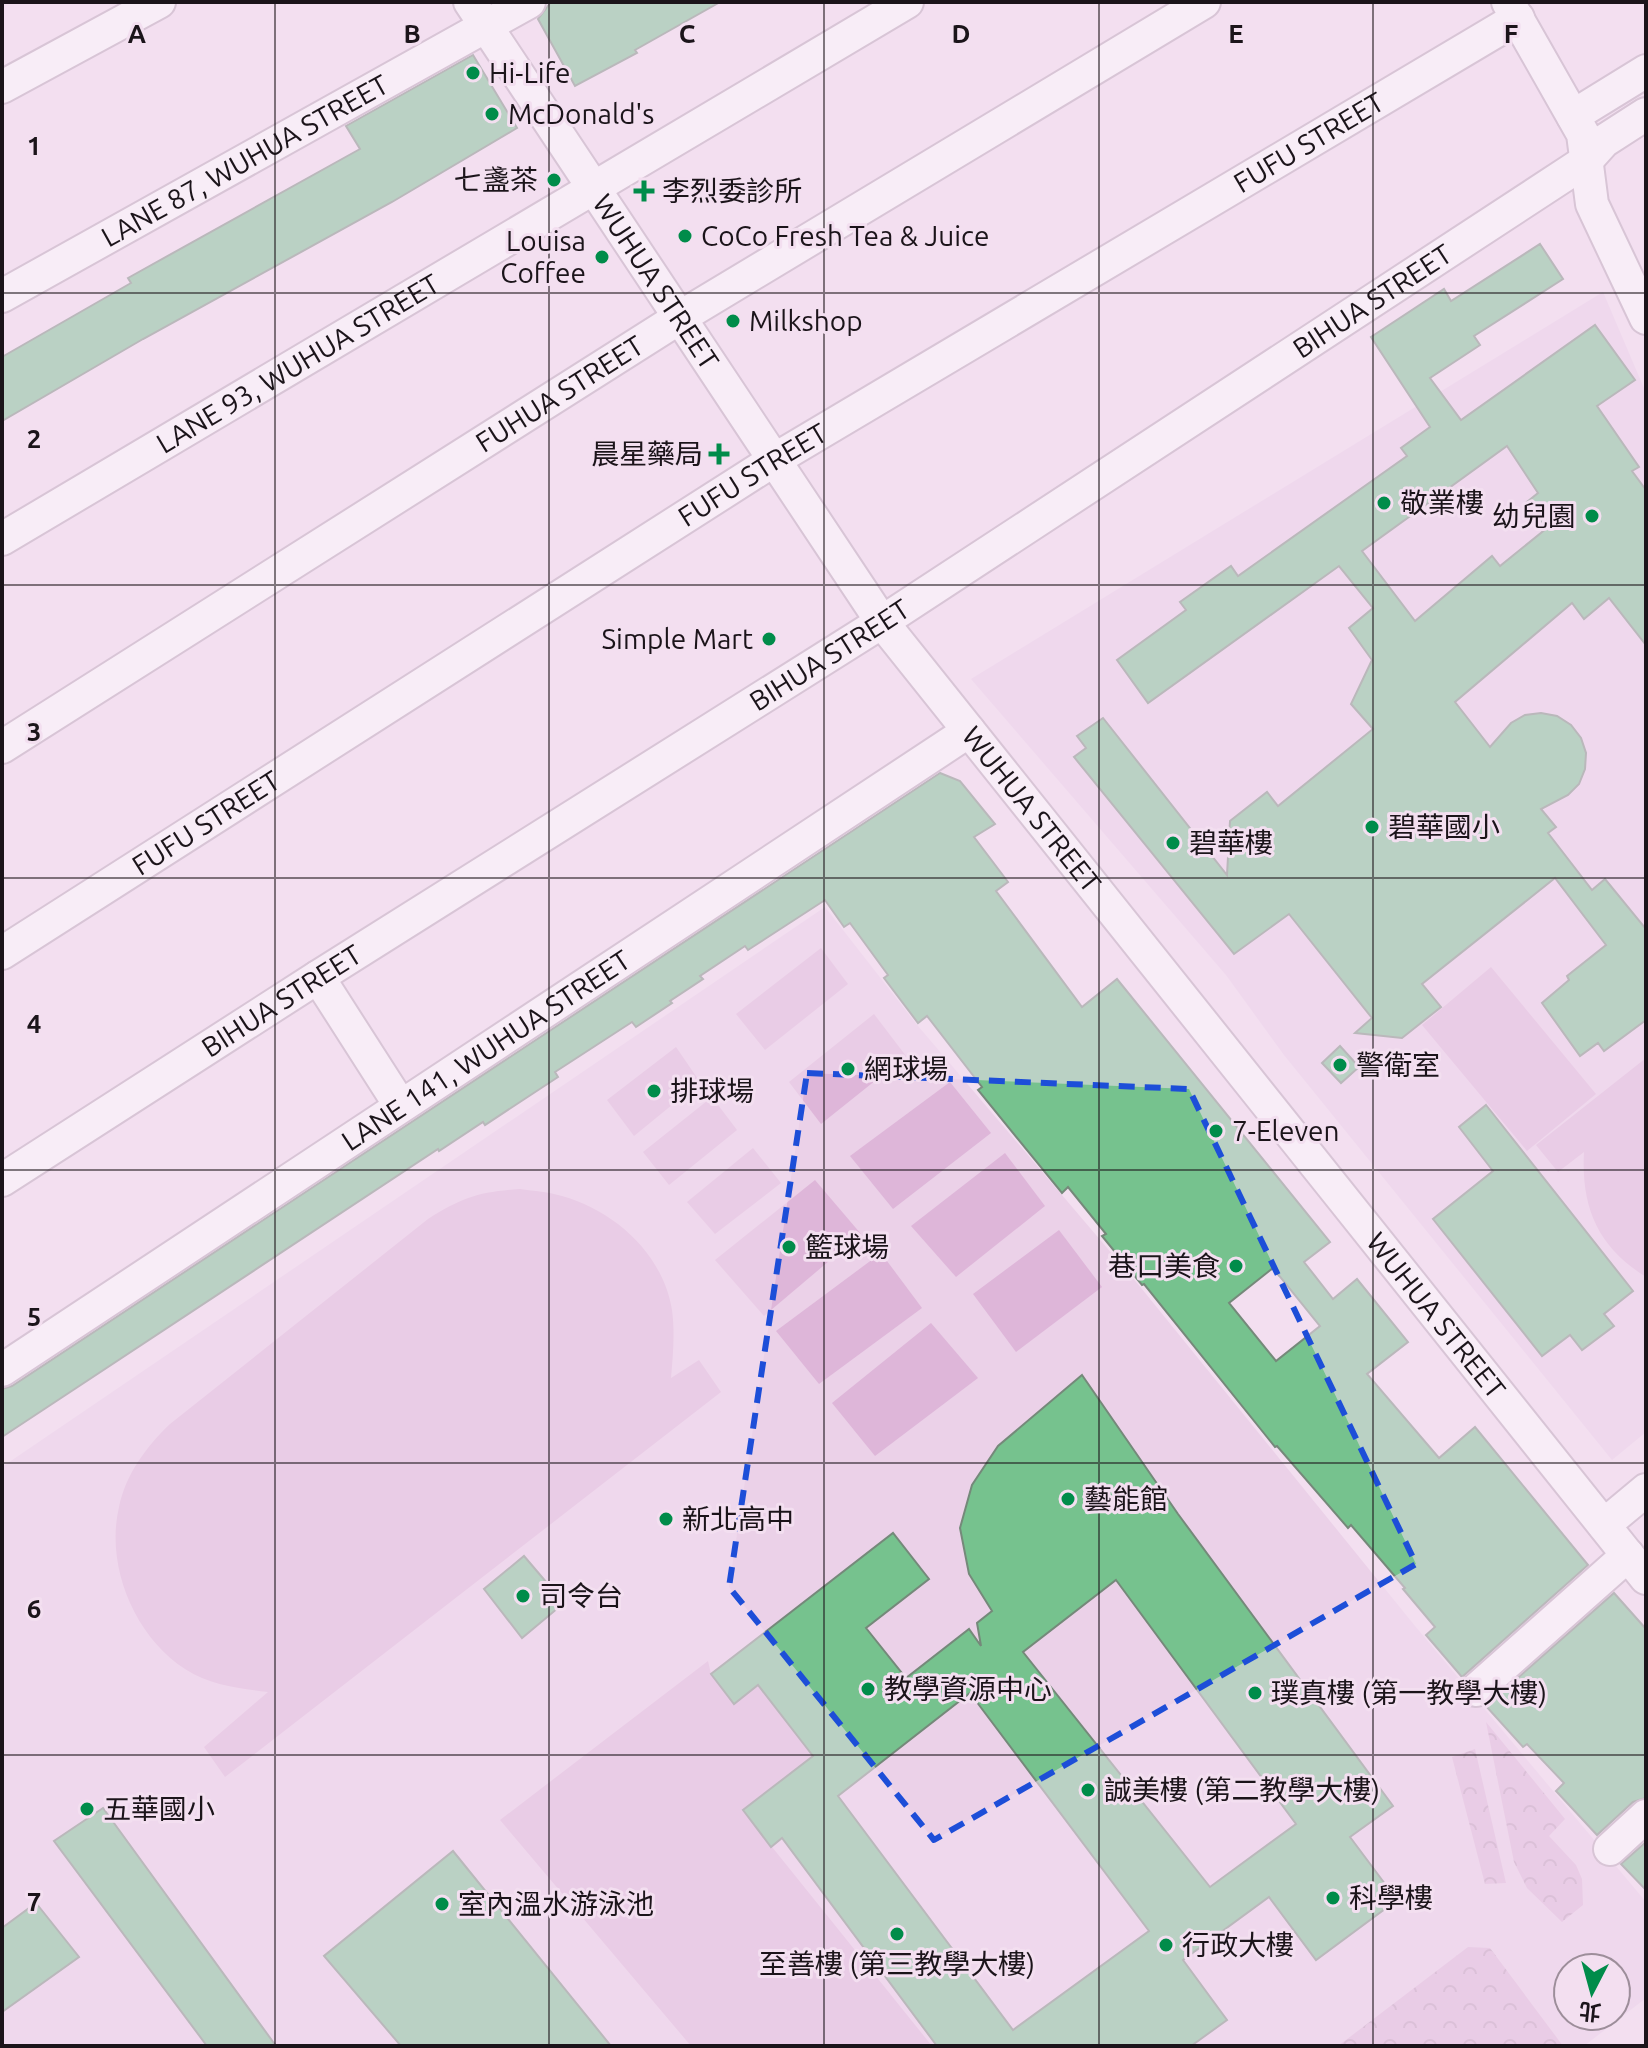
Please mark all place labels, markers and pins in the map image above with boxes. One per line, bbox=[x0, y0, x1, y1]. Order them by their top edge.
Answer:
place label: Hi-Life bbox=[489, 57, 571, 88]
marker: Hi-Life bbox=[464, 64, 482, 82]
place label: McDonald's bbox=[508, 98, 655, 129]
marker: McDonald's bbox=[483, 105, 501, 123]
place label: 七盞茶 bbox=[454, 164, 538, 195]
marker: 七盞茶 bbox=[545, 171, 563, 189]
place label: 李烈委診所 bbox=[662, 175, 802, 206]
marker: 李烈委診所 bbox=[633, 180, 655, 202]
place label: CoCo Fresh Tea & Juice bbox=[701, 220, 989, 251]
place label: Louisa Coffee bbox=[500, 225, 586, 288]
marker: CoCo Fresh Tea & Juice bbox=[676, 227, 694, 245]
marker: Louisa Coffee bbox=[593, 248, 611, 266]
place label: Milkshop bbox=[749, 305, 863, 336]
marker: Milkshop bbox=[724, 312, 742, 330]
place label: 晨星藥局 bbox=[591, 438, 703, 469]
marker: 晨星藥局 bbox=[710, 445, 728, 463]
place label: 敬業樓 bbox=[1400, 487, 1484, 518]
marker: 敬業樓 bbox=[1375, 494, 1393, 512]
place label: 幼兒園 bbox=[1492, 500, 1576, 531]
marker: 幼兒園 bbox=[1583, 507, 1601, 525]
place label: Simple Mart bbox=[601, 623, 753, 654]
marker: Simple Mart bbox=[760, 630, 778, 648]
place label: 碧華國小 bbox=[1388, 811, 1500, 842]
marker: 碧華國小 bbox=[1363, 818, 1381, 836]
place label: 碧華樓 bbox=[1189, 827, 1273, 858]
marker: 碧華樓 bbox=[1164, 834, 1182, 852]
place label: 警衛室 bbox=[1356, 1049, 1440, 1080]
place label: 網球場 bbox=[864, 1053, 948, 1084]
marker: 警衛室 bbox=[1331, 1056, 1349, 1074]
marker: 網球場 bbox=[839, 1060, 857, 1078]
place label: 排球場 bbox=[670, 1075, 754, 1106]
marker: 排球場 bbox=[645, 1082, 663, 1100]
place label: 7-Eleven bbox=[1232, 1115, 1339, 1146]
marker: 7-Eleven bbox=[1207, 1122, 1225, 1140]
place label: 籃球場 bbox=[805, 1231, 889, 1262]
marker: 籃球場 bbox=[780, 1238, 798, 1256]
place label: 巷口美食 bbox=[1108, 1250, 1220, 1281]
marker: 巷口美食 bbox=[1227, 1257, 1245, 1275]
place label: 藝能館 bbox=[1084, 1483, 1168, 1514]
marker: 藝能館 bbox=[1059, 1490, 1077, 1508]
place label: 新北高中 bbox=[682, 1503, 794, 1534]
marker: 新北高中 bbox=[657, 1510, 675, 1528]
place label: 司令台 bbox=[539, 1580, 623, 1611]
marker: 司令台 bbox=[514, 1587, 532, 1605]
place label: 教學資源中心 bbox=[884, 1673, 1052, 1704]
place label: 璞真樓 (第一教學大樓) bbox=[1271, 1677, 1547, 1709]
marker: 教學資源中心 bbox=[859, 1680, 877, 1698]
marker: 璞真樓 (第一教學大樓) bbox=[1246, 1684, 1264, 1702]
place label: 誠美樓 (第二教學大樓) bbox=[1104, 1774, 1380, 1806]
marker: 誠美樓 (第二教學大樓) bbox=[1079, 1781, 1097, 1799]
place label: 五華國小 bbox=[103, 1793, 215, 1824]
marker: 五華國小 bbox=[78, 1800, 96, 1818]
place label: 科學樓 bbox=[1349, 1882, 1433, 1913]
place label: 室內溫水游泳池 bbox=[458, 1888, 654, 1919]
marker: 科學樓 bbox=[1324, 1889, 1342, 1907]
marker: 室內溫水游泳池 bbox=[433, 1895, 451, 1913]
marker: 至善樓 (第三教學大樓) bbox=[888, 1925, 906, 1943]
place label: 行政大樓 bbox=[1182, 1929, 1294, 1960]
marker: 行政大樓 bbox=[1157, 1936, 1175, 1954]
place label: 至善樓 (第三教學大樓) bbox=[759, 1948, 1035, 1980]

